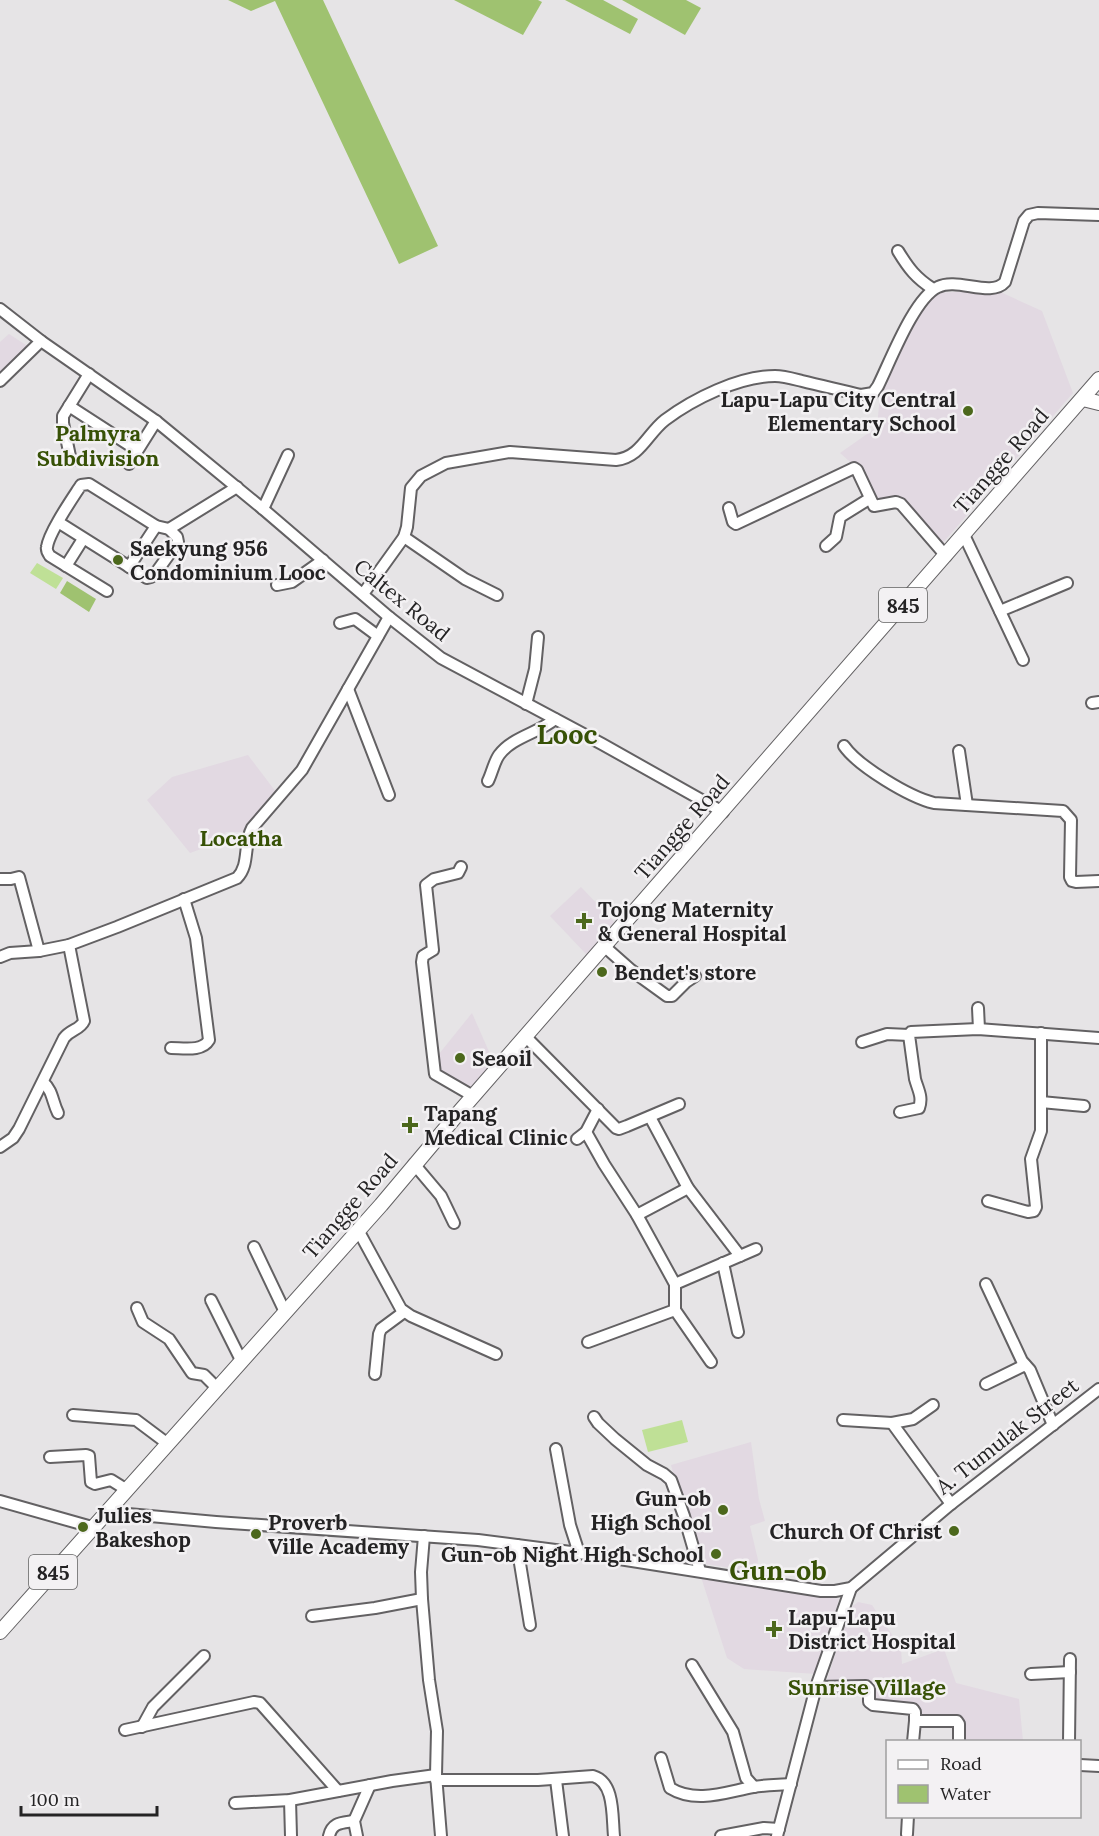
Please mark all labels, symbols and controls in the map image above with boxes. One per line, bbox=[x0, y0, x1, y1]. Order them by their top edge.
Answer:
place label: Lapu-Lapu City Central Elementary School bbox=[720, 386, 956, 437]
street label: Tiangge Road bbox=[948, 402, 1054, 520]
marker: Lapu-Lapu City Central Elementary School bbox=[961, 404, 975, 418]
district label: Palmyra Subdivision bbox=[37, 419, 159, 472]
place label: Saekyung 956 Condominium Looc bbox=[130, 535, 326, 586]
marker: Saekyung 956 Condominium Looc bbox=[111, 553, 125, 567]
street label: Caltex Road bbox=[348, 553, 456, 647]
road number: 845 bbox=[879, 588, 927, 622]
district label: Looc bbox=[537, 717, 597, 751]
street label: Tiangge Road bbox=[629, 768, 735, 886]
district label: Locatha bbox=[200, 824, 283, 852]
place label: Tojong Maternity & General Hospital bbox=[598, 896, 787, 947]
marker: Tojong Maternity & General Hospital bbox=[575, 912, 593, 930]
place label: Bendet's store bbox=[614, 959, 756, 986]
marker: Bendet's store bbox=[595, 965, 609, 979]
place label: Seaoil bbox=[472, 1045, 533, 1072]
marker: Seaoil bbox=[453, 1051, 467, 1065]
place label: Tapang Medical Clinic bbox=[424, 1100, 568, 1151]
marker: Tapang Medical Clinic bbox=[401, 1116, 419, 1134]
street label: Tiangge Road bbox=[297, 1147, 403, 1265]
street label: A. Tumulak Street bbox=[929, 1371, 1084, 1501]
place label: Gun-ob High School bbox=[591, 1485, 711, 1536]
place label: Julies Bakeshop bbox=[95, 1502, 191, 1553]
marker: Gun-ob High School bbox=[716, 1503, 730, 1517]
place label: Proverb Ville Academy bbox=[268, 1509, 410, 1560]
place label: Church Of Christ bbox=[770, 1518, 942, 1545]
marker: Julies Bakeshop bbox=[76, 1520, 90, 1534]
marker: Church Of Christ bbox=[947, 1524, 961, 1538]
marker: Proverb Ville Academy bbox=[249, 1527, 263, 1541]
place label: Gun-ob Night High School bbox=[441, 1541, 704, 1568]
marker: Gun-ob Night High School bbox=[709, 1547, 723, 1561]
district label: Gun-ob bbox=[729, 1553, 827, 1587]
road number: 845 bbox=[29, 1555, 77, 1589]
place label: Lapu-Lapu District Hospital bbox=[788, 1604, 956, 1655]
marker: Lapu-Lapu District Hospital bbox=[765, 1620, 783, 1638]
district label: Sunrise Village bbox=[788, 1673, 946, 1701]
legend bbox=[886, 1740, 1081, 1818]
text: Road bbox=[940, 1752, 982, 1775]
scale bar bbox=[21, 1779, 158, 1817]
text: Water bbox=[940, 1782, 991, 1805]
text: 100 m bbox=[30, 1788, 80, 1811]

